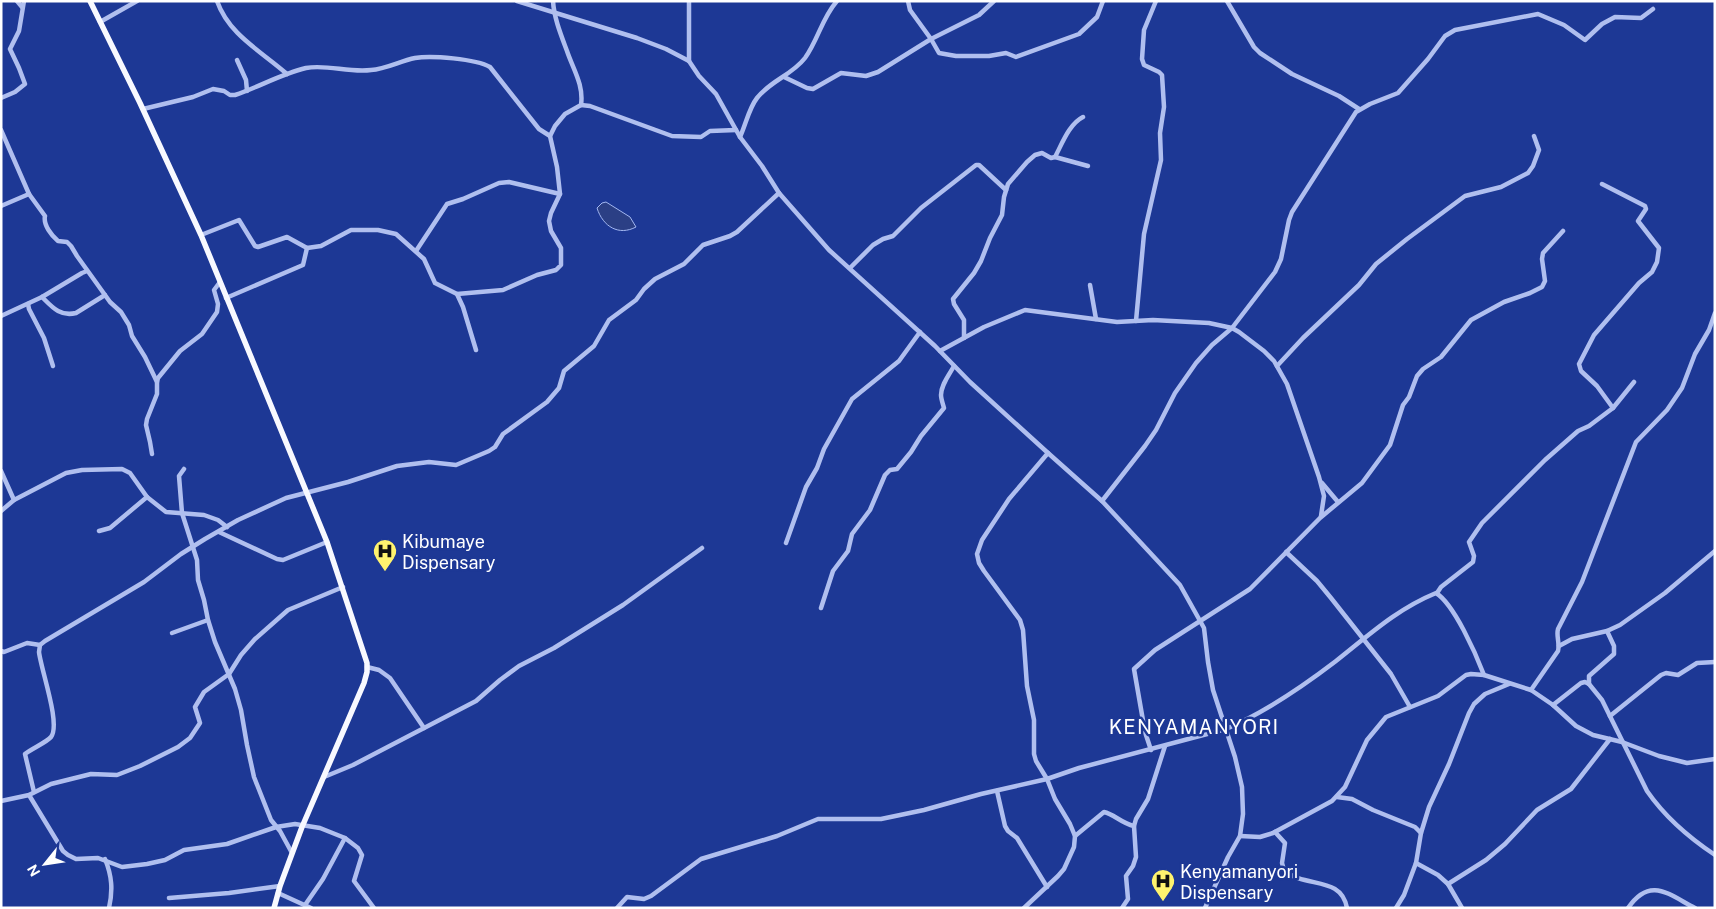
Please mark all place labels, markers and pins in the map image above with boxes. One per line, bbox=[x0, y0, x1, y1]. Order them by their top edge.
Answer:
place label: Kibumaye Dispensary bbox=[402, 531, 496, 573]
hospital icon: Kibumaye Dispensary bbox=[372, 538, 398, 572]
place label: Kenyamanyori Dispensary bbox=[1180, 861, 1298, 903]
hospital icon: Kenyamanyori Dispensary bbox=[1150, 868, 1176, 902]

